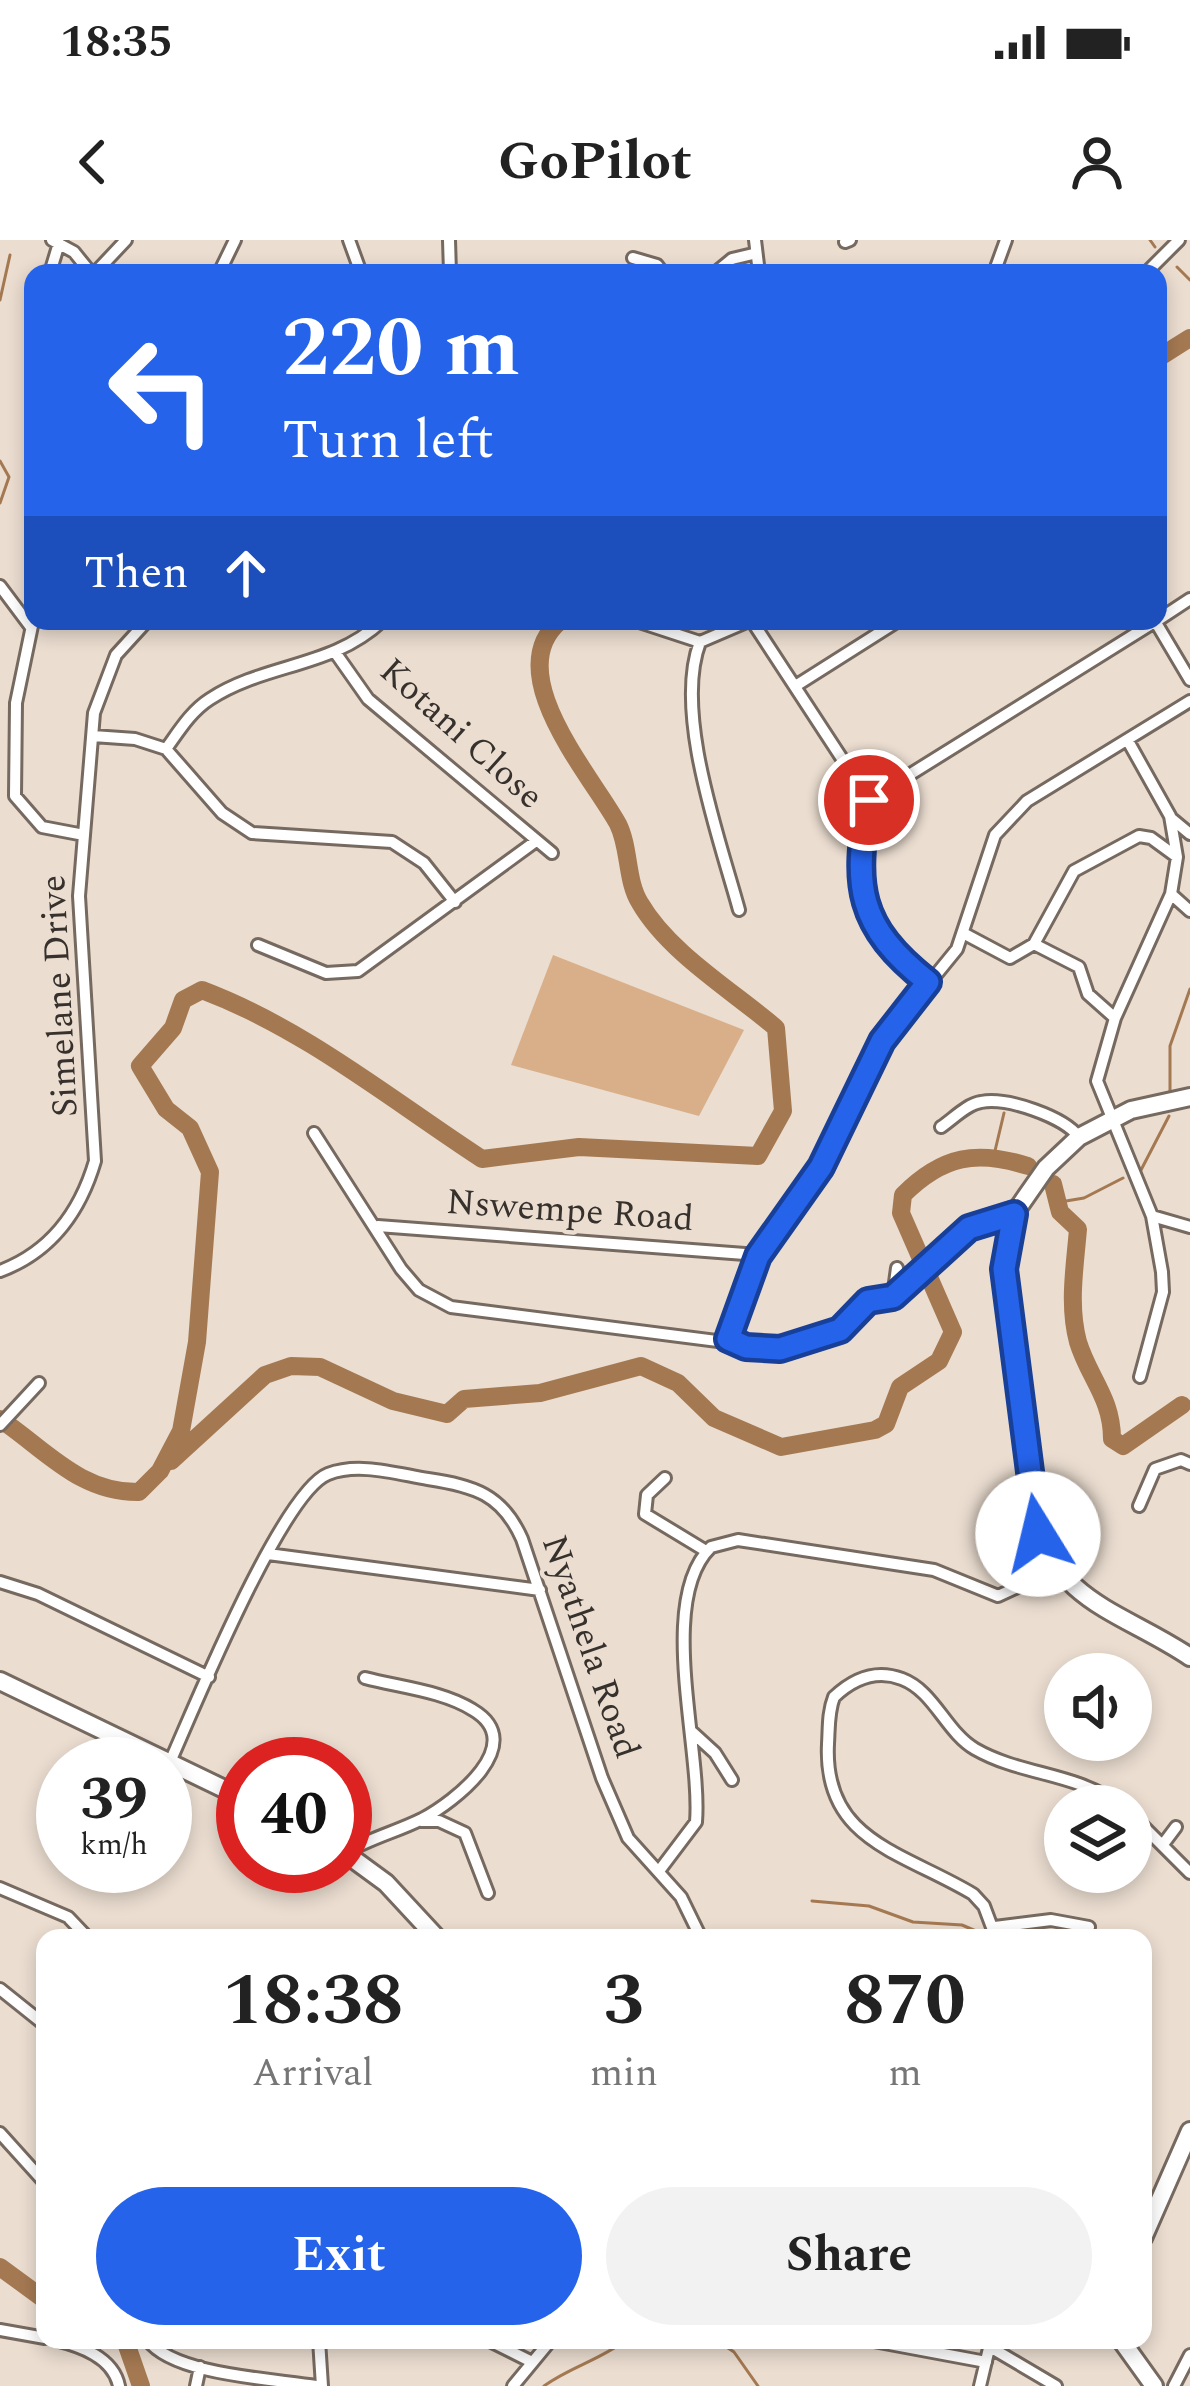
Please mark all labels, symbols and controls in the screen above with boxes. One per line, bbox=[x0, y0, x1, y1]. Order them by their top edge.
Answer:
text: 18:35 bbox=[60, 8, 173, 77]
text: GoPilot bbox=[498, 121, 692, 203]
icon: back bbox=[60, 129, 126, 195]
icon: person bbox=[1064, 129, 1130, 195]
text: 220 m bbox=[282, 285, 520, 413]
icon: left bbox=[84, 312, 240, 468]
text: Turn left bbox=[282, 400, 494, 482]
text: Then bbox=[84, 539, 189, 608]
icon: ahead bbox=[213, 540, 279, 606]
street label: Kotani Close bbox=[366, 645, 556, 823]
pin bbox=[818, 749, 920, 851]
icon: arrive bbox=[836, 767, 902, 833]
street label: Simelane Drive bbox=[26, 873, 94, 1119]
street label: Nswempe Road bbox=[445, 1175, 695, 1247]
position arrow bbox=[975, 1471, 1101, 1597]
street label: Nyathela Road bbox=[526, 1528, 654, 1766]
map controls bbox=[1044, 1653, 1152, 1893]
button: sound bbox=[1044, 1653, 1152, 1761]
speed limit sign: 40 bbox=[216, 1737, 372, 1893]
text: 39 bbox=[80, 1754, 148, 1846]
button: layers bbox=[1044, 1785, 1152, 1893]
text: km/h bbox=[80, 1822, 148, 1868]
text: 18:38 bbox=[222, 1947, 403, 2056]
text: 3 bbox=[604, 1947, 644, 2056]
text: 870 bbox=[844, 1947, 966, 2056]
text: Arrival bbox=[252, 2044, 374, 2103]
text: min bbox=[590, 2044, 658, 2103]
text: m bbox=[888, 2044, 922, 2103]
button: Exit bbox=[96, 2187, 582, 2325]
button: Share bbox=[606, 2187, 1092, 2325]

